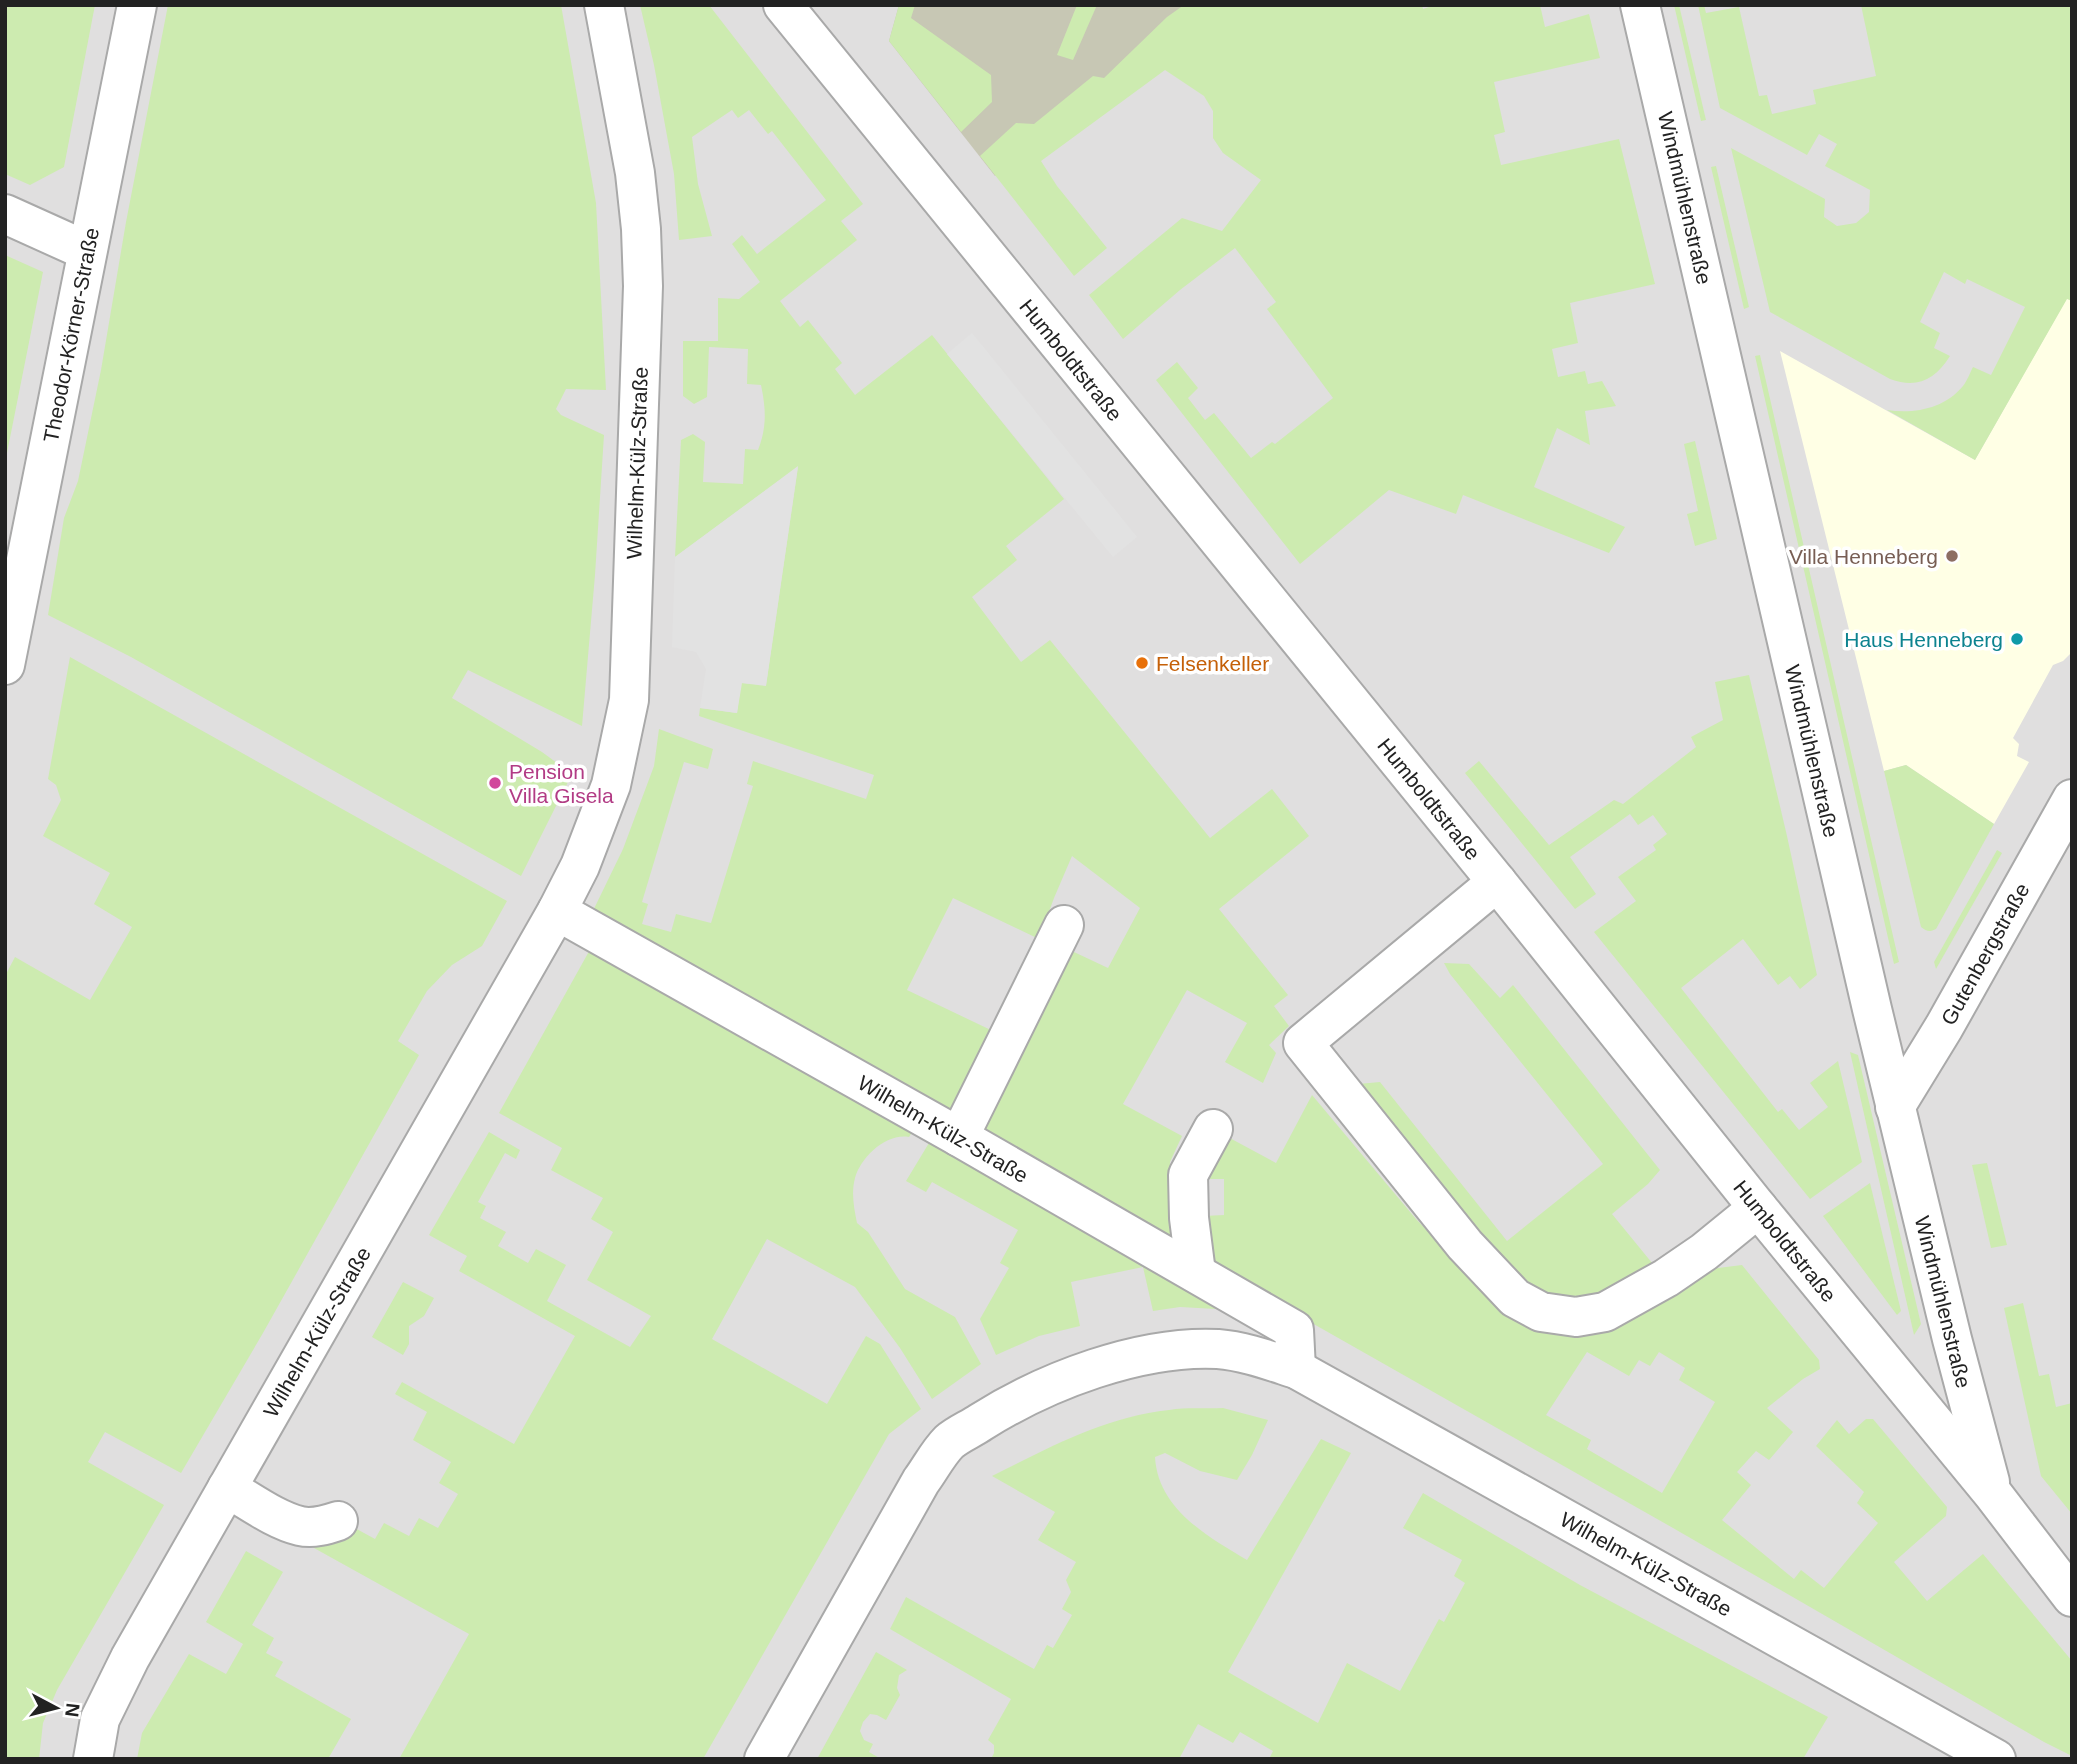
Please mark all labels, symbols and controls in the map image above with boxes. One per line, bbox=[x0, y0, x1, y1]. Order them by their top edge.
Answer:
street label: Windmühlenstraße bbox=[1654, 110, 1716, 286]
street label: Theodor-Körner-Straße bbox=[39, 226, 103, 444]
street label: Humboldtstraße bbox=[1015, 295, 1127, 425]
street label: Wilhelm-Külz-Straße bbox=[622, 366, 652, 560]
place label: Villa Henneberg bbox=[1789, 545, 1938, 568]
marker: Villa Henneberg bbox=[1944, 548, 1960, 564]
place label: Haus Henneberg bbox=[1844, 628, 2003, 651]
marker: Haus Henneberg bbox=[2009, 631, 2025, 647]
place label: Felsenkeller bbox=[1156, 652, 1269, 675]
marker: Felsenkeller bbox=[1134, 655, 1150, 671]
street label: Windmühlenstraße bbox=[1781, 663, 1843, 839]
street label: Humboldtstraße bbox=[1373, 734, 1485, 864]
place label: Pension Villa Gisela bbox=[509, 760, 614, 807]
marker: Pension Villa Gisela bbox=[487, 775, 503, 791]
street label: Gutenbergstraße bbox=[1936, 879, 2034, 1029]
street label: Wilhelm-Külz-Straße bbox=[854, 1071, 1032, 1187]
street label: Humboldtstraße bbox=[1729, 1176, 1841, 1306]
street label: Windmühlenstraße bbox=[1911, 1214, 1975, 1390]
street label: Wilhelm-Külz-Straße bbox=[259, 1243, 375, 1421]
street label: Wilhelm-Külz-Straße bbox=[1556, 1507, 1736, 1621]
north arrow bbox=[21, 1673, 91, 1743]
text: N bbox=[61, 1702, 84, 1718]

